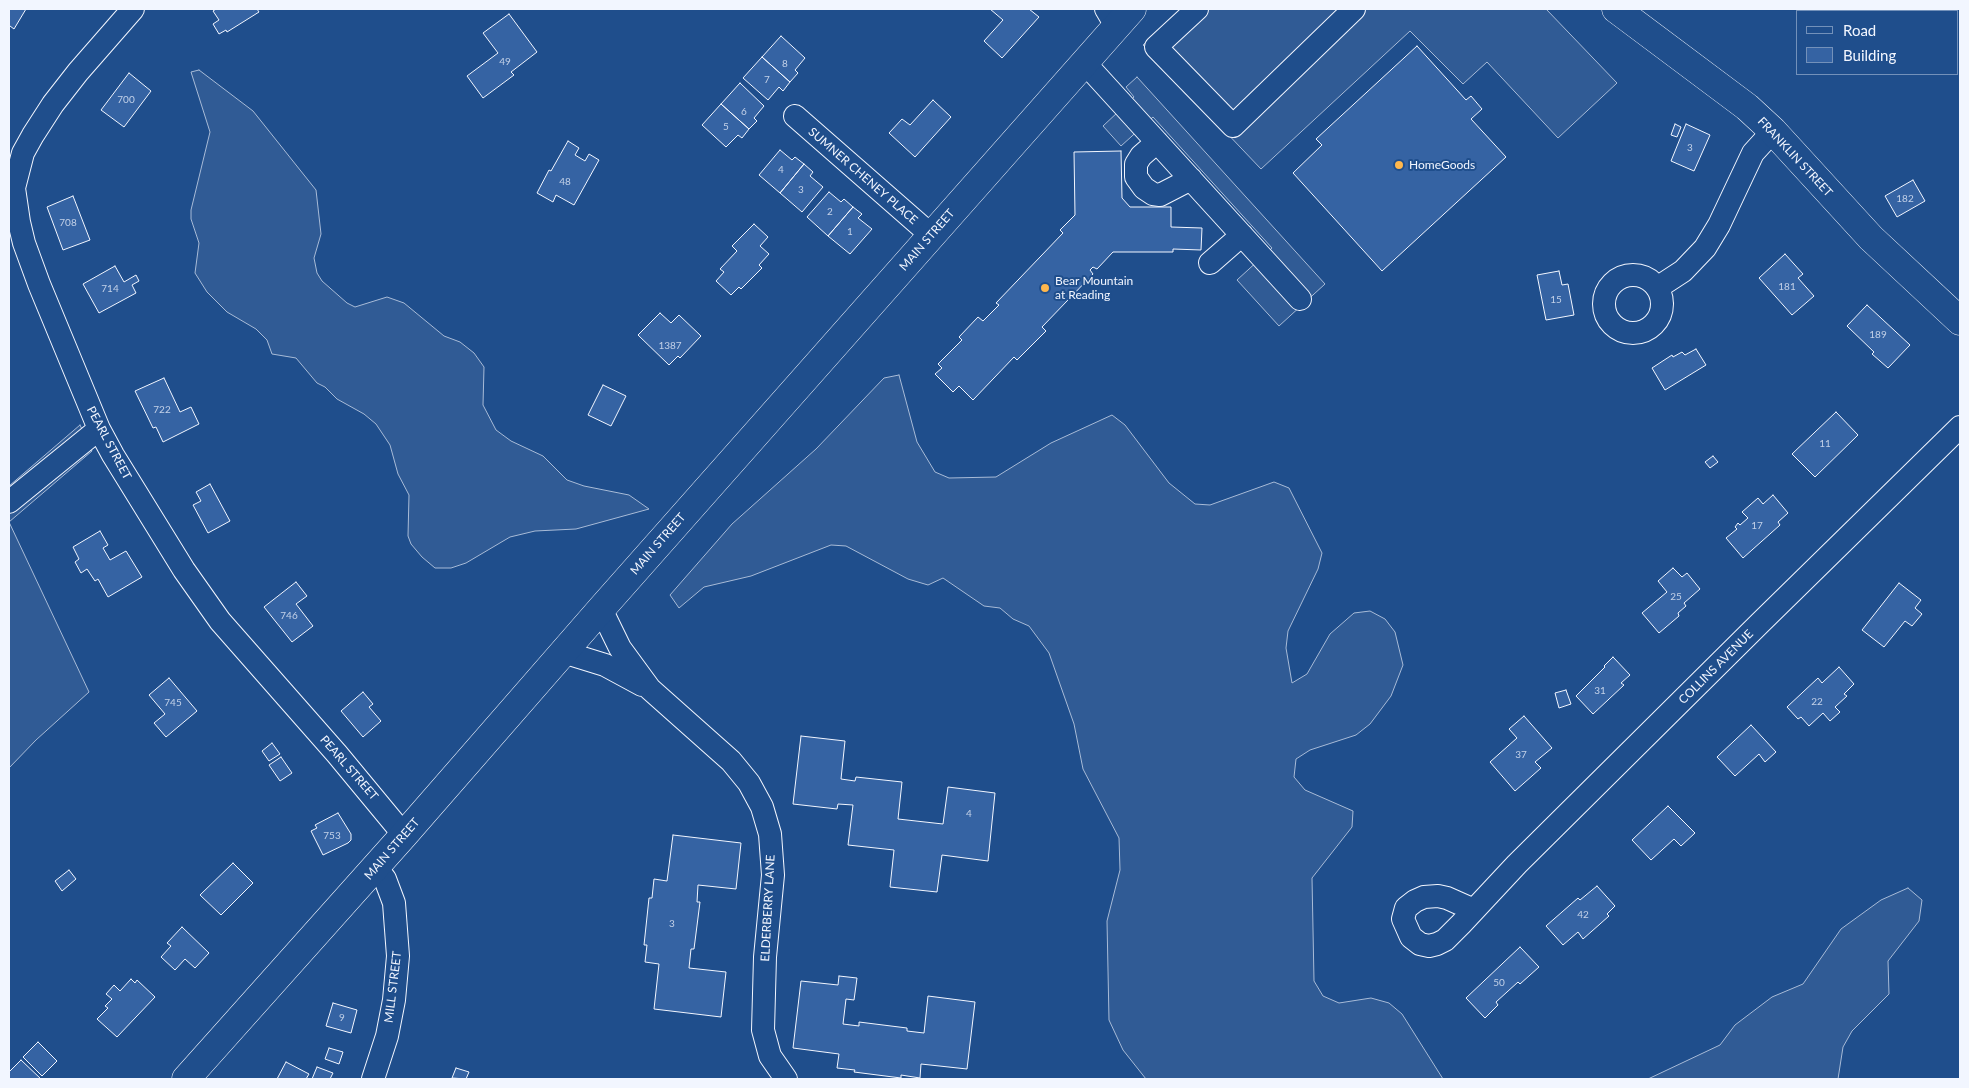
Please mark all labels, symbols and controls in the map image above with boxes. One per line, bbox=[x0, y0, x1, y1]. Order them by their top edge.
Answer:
legend bbox=[1796, 10, 1959, 75]
text: Road bbox=[1843, 21, 1876, 39]
text: Building bbox=[1843, 46, 1896, 64]
house number: 49 bbox=[499, 56, 511, 68]
house number: 8 bbox=[782, 58, 788, 70]
house number: 7 bbox=[764, 74, 770, 86]
house number: 700 bbox=[117, 94, 135, 106]
house number: 6 bbox=[741, 106, 747, 118]
street label: FRANKLIN STREET bbox=[1754, 114, 1836, 200]
house number: 5 bbox=[723, 121, 729, 133]
street label: SUMNER CHENEY PLACE bbox=[805, 125, 921, 227]
house number: 3 bbox=[1687, 142, 1693, 154]
place label: HomeGoods bbox=[1409, 158, 1475, 172]
marker: HomeGoods bbox=[1393, 159, 1405, 171]
house number: 4 bbox=[778, 164, 784, 176]
house number: 48 bbox=[559, 176, 571, 188]
house number: 3 bbox=[798, 184, 804, 196]
house number: 182 bbox=[1896, 193, 1914, 205]
house number: 2 bbox=[827, 206, 833, 218]
street label: MAIN STREET bbox=[896, 206, 958, 274]
house number: 708 bbox=[59, 217, 77, 229]
house number: 1 bbox=[847, 226, 853, 238]
place label: Bear Mountain at Reading bbox=[1055, 274, 1133, 302]
house number: 181 bbox=[1778, 281, 1796, 293]
marker: Bear Mountain at Reading bbox=[1039, 282, 1051, 294]
house number: 714 bbox=[101, 283, 119, 295]
house number: 15 bbox=[1550, 294, 1562, 306]
house number: 189 bbox=[1869, 329, 1887, 341]
house number: 1387 bbox=[658, 340, 682, 352]
street label: PEARL STREET bbox=[84, 404, 134, 482]
house number: 722 bbox=[153, 404, 171, 416]
house number: 11 bbox=[1819, 438, 1831, 450]
street label: MAIN STREET bbox=[627, 510, 689, 578]
house number: 17 bbox=[1751, 520, 1763, 532]
house number: 25 bbox=[1670, 591, 1682, 603]
house number: 746 bbox=[280, 610, 298, 622]
street label: COLLINS AVENUE bbox=[1676, 627, 1756, 707]
house number: 31 bbox=[1594, 685, 1606, 697]
house number: 22 bbox=[1811, 696, 1823, 708]
house number: 745 bbox=[164, 697, 182, 709]
street label: PEARL STREET bbox=[317, 733, 381, 803]
house number: 37 bbox=[1515, 749, 1527, 761]
house number: 4 bbox=[966, 808, 972, 820]
street label: MAIN STREET bbox=[361, 815, 423, 883]
house number: 753 bbox=[323, 830, 341, 842]
street label: ELDERBERRY LANE bbox=[758, 854, 778, 962]
house number: 42 bbox=[1577, 909, 1589, 921]
house number: 3 bbox=[669, 918, 675, 930]
street label: MILL STREET bbox=[381, 950, 405, 1024]
house number: 50 bbox=[1493, 977, 1505, 989]
house number: 9 bbox=[339, 1012, 345, 1024]

